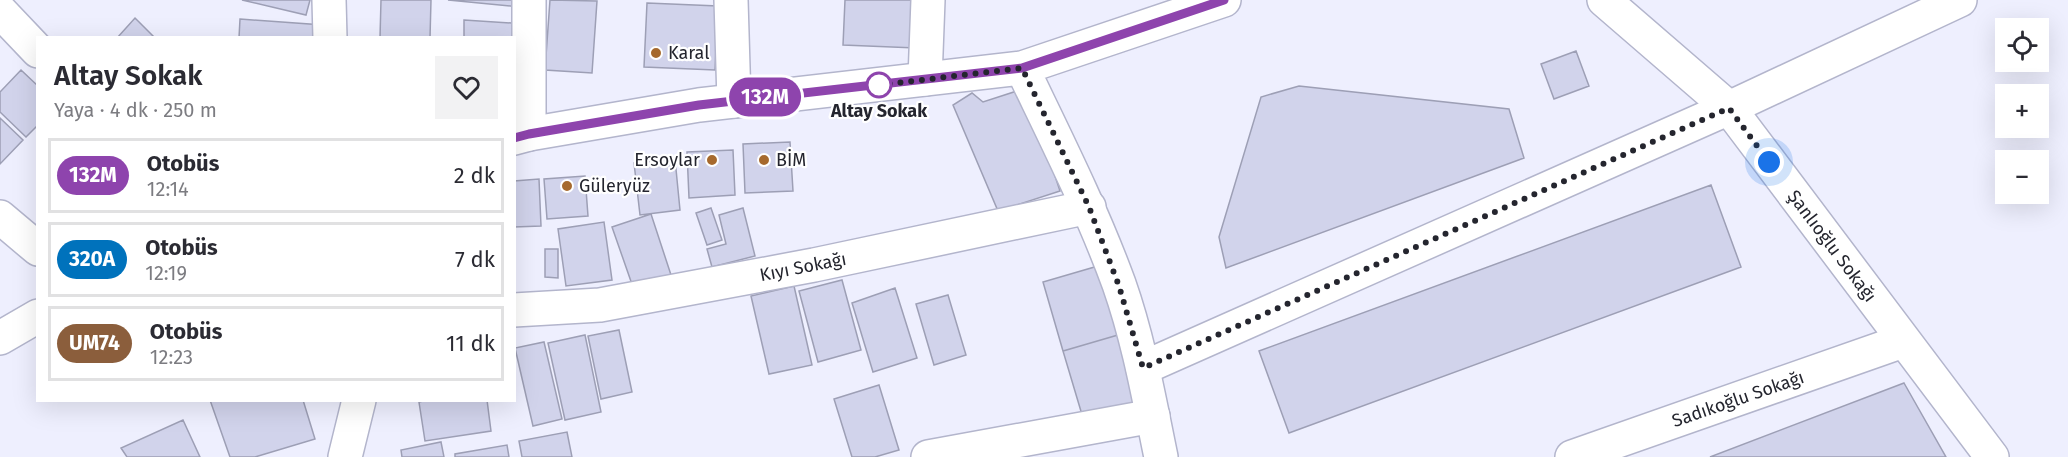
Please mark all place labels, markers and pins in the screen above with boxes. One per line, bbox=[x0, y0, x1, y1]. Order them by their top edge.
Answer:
place label: Karal bbox=[668, 42, 709, 64]
marker: Karal bbox=[649, 46, 663, 60]
marker: Altay Sokak bbox=[866, 72, 892, 98]
place label: Altay Sokak bbox=[830, 100, 928, 122]
place label: Ersoylar bbox=[634, 149, 700, 171]
place label: BİM bbox=[776, 149, 806, 171]
marker: Ersoylar bbox=[705, 153, 719, 167]
marker: BİM bbox=[757, 153, 771, 167]
place label: Güleryüz bbox=[579, 175, 650, 197]
marker: Güleryüz bbox=[560, 179, 574, 193]

